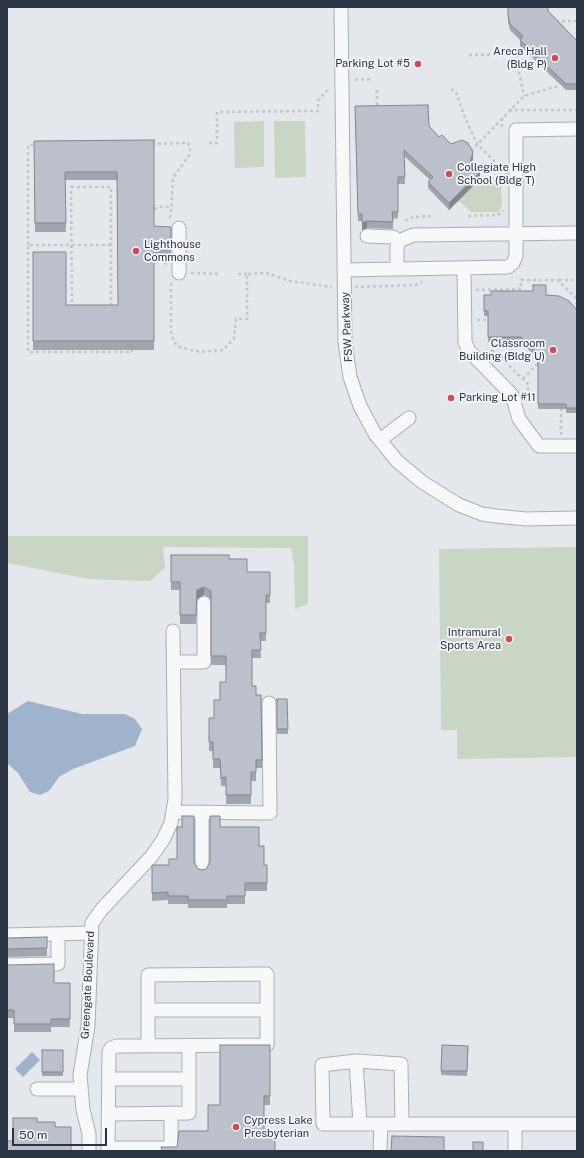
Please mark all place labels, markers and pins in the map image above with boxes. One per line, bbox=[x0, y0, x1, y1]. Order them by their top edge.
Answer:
place label: Areca Hall (Bldg P) bbox=[493, 45, 547, 71]
marker: Areca Hall (Bldg P) bbox=[550, 53, 560, 63]
place label: Parking Lot #5 bbox=[335, 57, 410, 71]
marker: Parking Lot #5 bbox=[413, 59, 423, 69]
place label: Collegiate High School (Bldg T) bbox=[457, 161, 536, 187]
marker: Collegiate High School (Bldg T) bbox=[444, 169, 454, 179]
place label: Lighthouse Commons bbox=[144, 238, 201, 264]
marker: Lighthouse Commons bbox=[131, 246, 141, 256]
place label: Classroom Building (Bldg U) bbox=[459, 337, 545, 363]
marker: Classroom Building (Bldg U) bbox=[548, 345, 558, 355]
place label: Parking Lot #11 bbox=[459, 391, 536, 405]
marker: Parking Lot #11 bbox=[446, 393, 456, 403]
place label: Intramural Sports Area bbox=[440, 626, 501, 652]
marker: Intramural Sports Area bbox=[504, 634, 514, 644]
place label: Cypress Lake Presbyterian bbox=[244, 1114, 313, 1140]
marker: Cypress Lake Presbyterian bbox=[231, 1122, 241, 1132]

